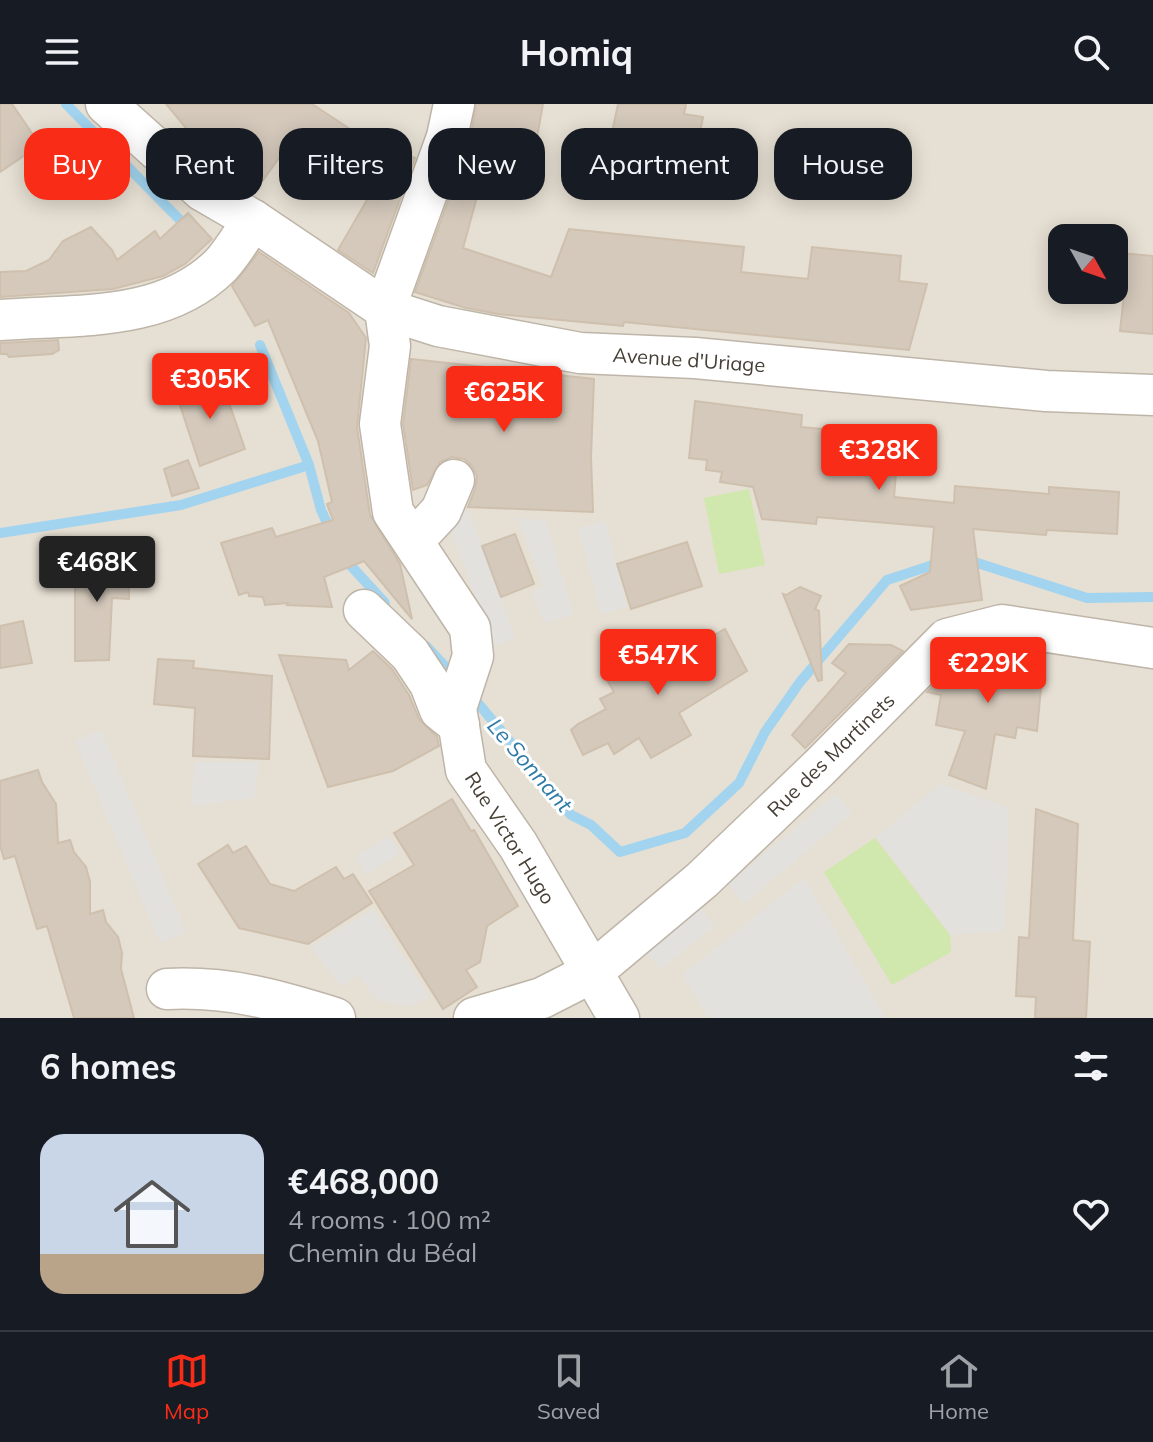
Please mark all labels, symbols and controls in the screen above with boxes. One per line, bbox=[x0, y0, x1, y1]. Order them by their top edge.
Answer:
icon: menu bbox=[40, 30, 84, 74]
text: Homiq bbox=[520, 30, 633, 75]
icon: search bbox=[1069, 30, 1113, 74]
chip: Buy bbox=[24, 128, 130, 200]
chip: Rent bbox=[146, 128, 263, 200]
chip: Filters bbox=[279, 128, 412, 200]
chip: New bbox=[428, 128, 545, 200]
chip: Apartment bbox=[561, 128, 758, 200]
chip: House bbox=[774, 128, 912, 200]
north arrow bbox=[1048, 224, 1128, 304]
map controls bbox=[1048, 224, 1128, 304]
street label: Avenue d'Uriage bbox=[612, 342, 766, 377]
pin: €305K bbox=[154, 353, 266, 421]
text: €305K bbox=[170, 362, 250, 395]
pin: €625K bbox=[448, 366, 560, 434]
text: €625K bbox=[464, 375, 544, 408]
pin: €328K bbox=[823, 424, 935, 492]
text: €328K bbox=[839, 433, 919, 466]
pin: €468K bbox=[41, 536, 153, 604]
text: €468K bbox=[57, 545, 137, 578]
pin: €547K bbox=[602, 629, 714, 697]
pin: €229K bbox=[932, 637, 1044, 705]
text: €547K bbox=[618, 638, 698, 671]
text: €229K bbox=[948, 646, 1028, 679]
street label: Rue des Martinets bbox=[762, 687, 900, 822]
water label: Le Sonnant bbox=[482, 712, 579, 819]
street label: Rue Victor Hugo bbox=[460, 767, 561, 908]
icon: filters bbox=[1069, 1044, 1113, 1088]
text: 6 homes bbox=[40, 1045, 177, 1088]
text: €468,000 bbox=[288, 1160, 439, 1203]
icon: home bbox=[104, 1166, 200, 1262]
icon: heart bbox=[1069, 1192, 1113, 1236]
text: 4 rooms · 100 m² bbox=[288, 1203, 491, 1236]
text: Chemin du Béal bbox=[288, 1236, 477, 1269]
tab: Map bbox=[164, 1349, 209, 1425]
tab: Saved bbox=[537, 1349, 601, 1425]
tab: Home bbox=[928, 1349, 989, 1425]

